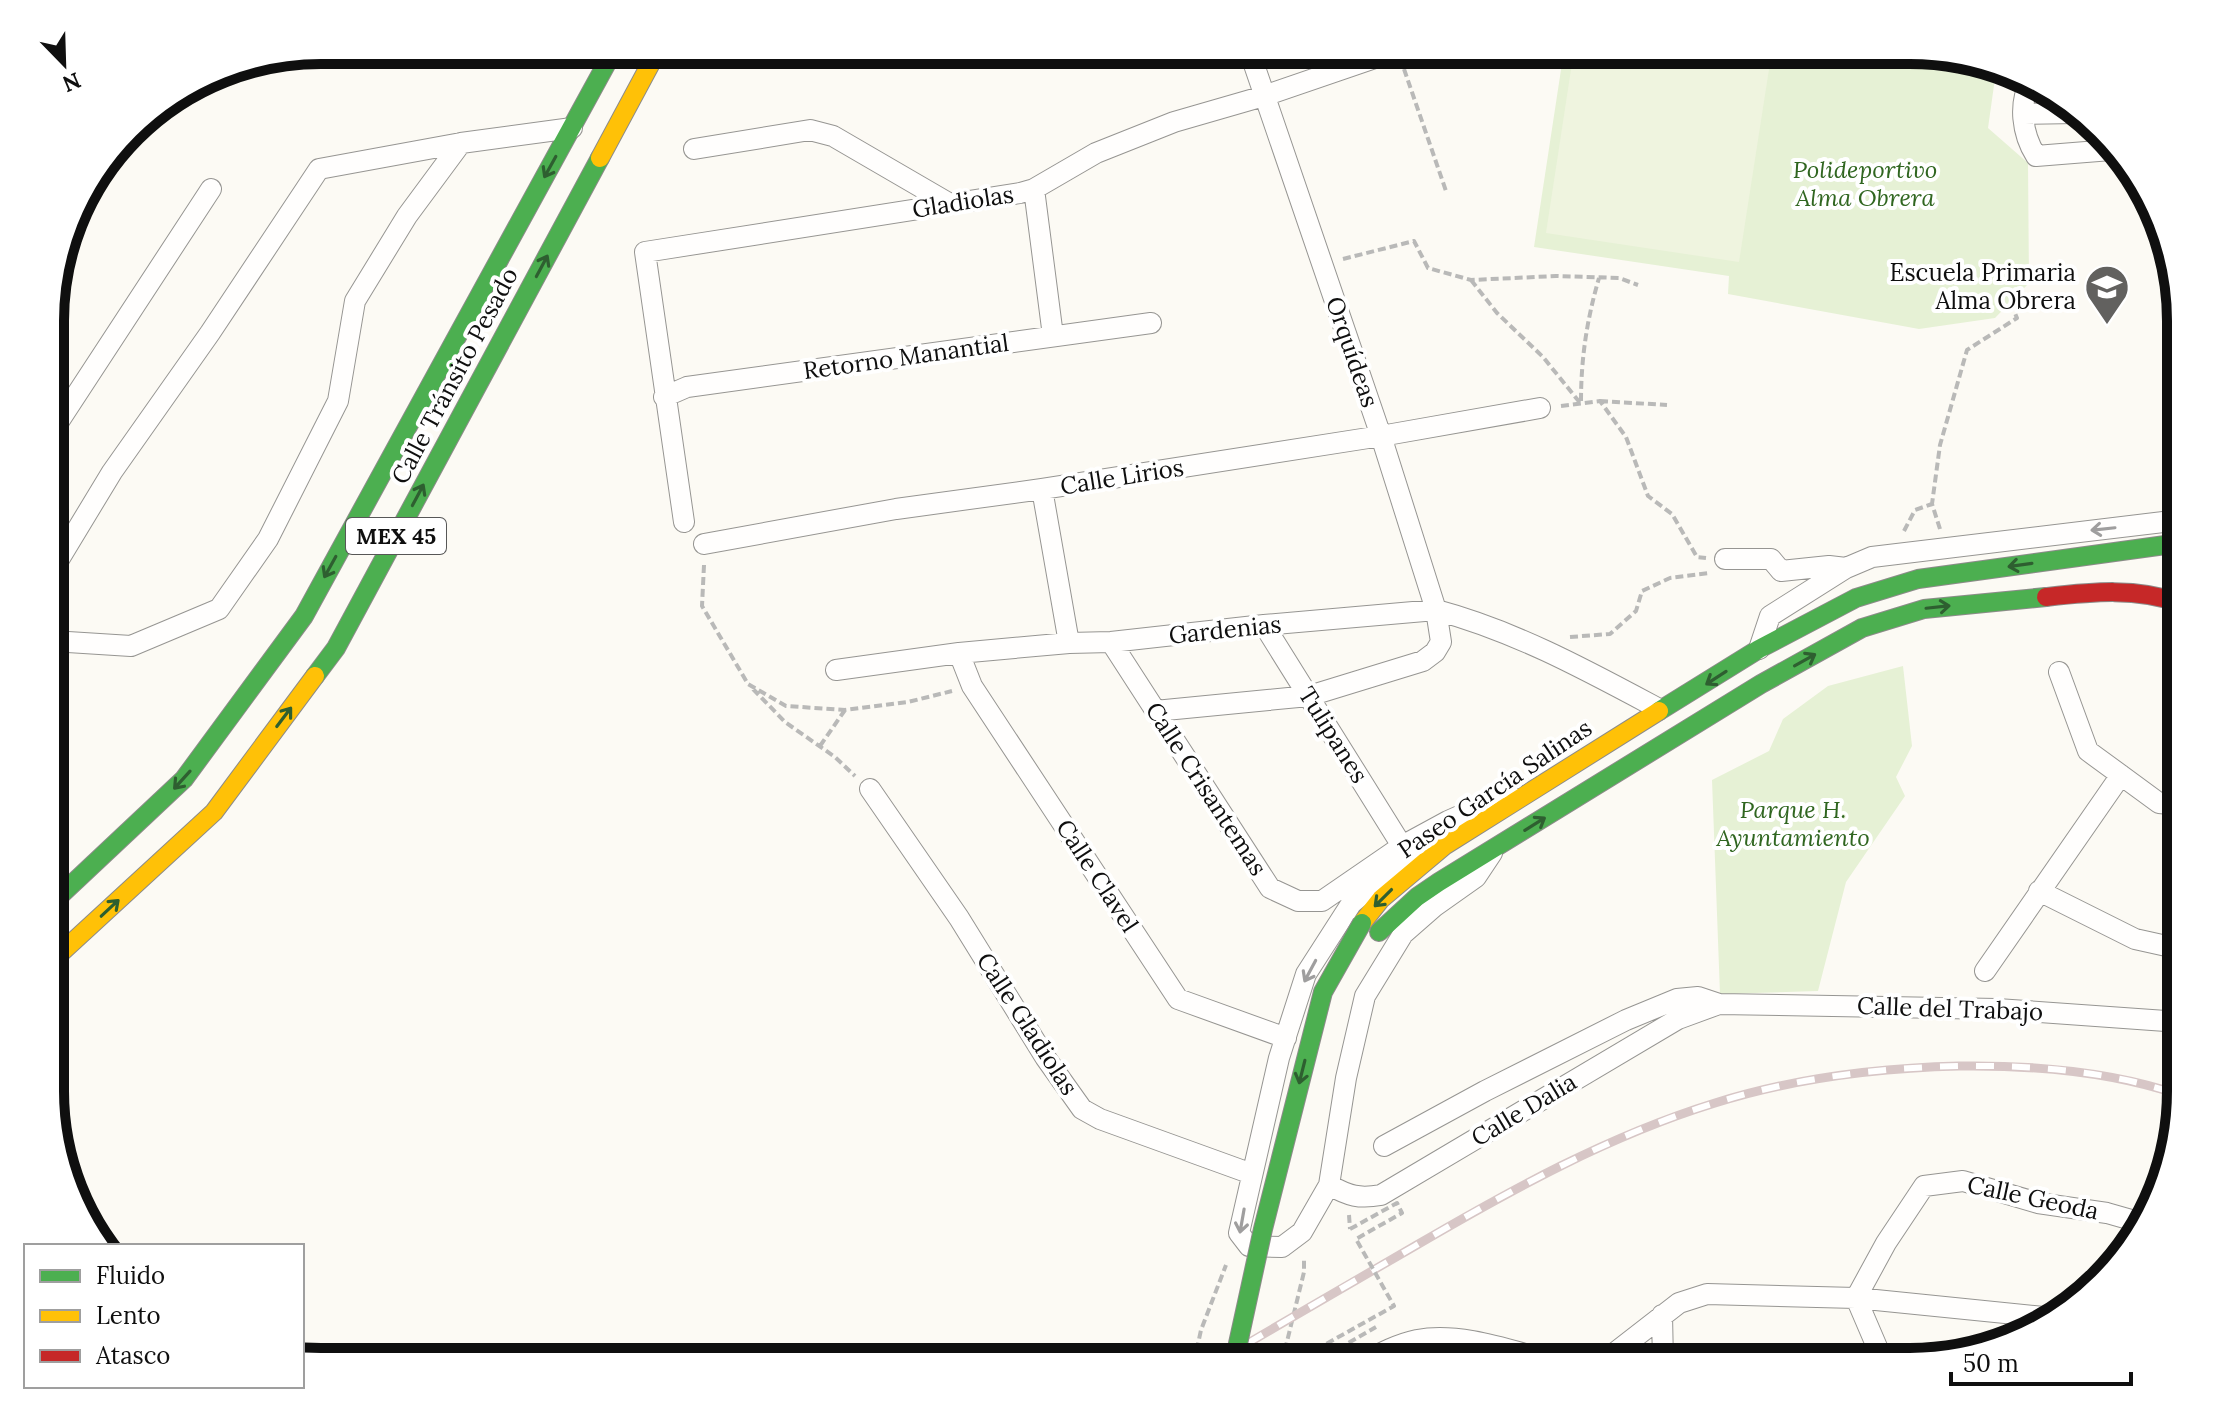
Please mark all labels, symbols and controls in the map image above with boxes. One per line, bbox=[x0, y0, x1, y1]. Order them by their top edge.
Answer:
north arrow bbox=[24, 24, 104, 104]
text: N bbox=[59, 66, 85, 99]
park label: Polideportivo Alma Obrera bbox=[1793, 154, 1937, 213]
one-way arrow bbox=[542, 155, 557, 179]
street label: Gladiolas bbox=[910, 178, 1016, 225]
one-way arrow bbox=[534, 255, 550, 278]
place label: Escuela Primaria Alma Obrera bbox=[1890, 257, 2076, 316]
street label: Calle Tránsito Pesado bbox=[384, 262, 525, 489]
school or university icon: Escuela Primaria Alma Obrera bbox=[2083, 263, 2131, 326]
street label: Orquídeas bbox=[1319, 292, 1386, 411]
street label: Retorno Manantial bbox=[801, 327, 1011, 386]
street label: Calle Lirios bbox=[1058, 451, 1186, 502]
one-way arrow bbox=[411, 483, 427, 507]
road number: MEX 45 bbox=[346, 518, 446, 554]
one-way arrow bbox=[2090, 521, 2117, 536]
one-way arrow bbox=[322, 555, 338, 578]
one-way arrow bbox=[2008, 558, 2033, 573]
one-way arrow bbox=[1924, 600, 1950, 615]
street label: Gardenias bbox=[1167, 608, 1283, 651]
one-way arrow bbox=[1793, 651, 1816, 667]
one-way arrow bbox=[1705, 670, 1727, 686]
street label: Tulipanes bbox=[1292, 681, 1375, 789]
street label: Calle Crisantemas bbox=[1139, 696, 1274, 881]
one-way arrow bbox=[276, 707, 293, 728]
street label: Paseo García Salinas bbox=[1392, 712, 1598, 865]
one-way arrow bbox=[173, 769, 192, 790]
park label: Parque H. Ayuntamiento bbox=[1715, 794, 1870, 853]
street label: Calle Clavel bbox=[1049, 813, 1145, 938]
one-way arrow bbox=[1523, 815, 1546, 831]
one-way arrow bbox=[1374, 888, 1393, 907]
one-way arrow bbox=[100, 899, 120, 918]
street label: Calle Gladiolas bbox=[970, 947, 1085, 1101]
one-way arrow bbox=[1302, 959, 1318, 982]
street label: Calle del Trabajo bbox=[1857, 990, 2044, 1027]
one-way arrow bbox=[1293, 1059, 1308, 1084]
street label: Calle Dalia bbox=[1465, 1066, 1582, 1153]
street label: Calle Geoda bbox=[1965, 1168, 2102, 1227]
one-way arrow bbox=[1234, 1208, 1249, 1233]
legend bbox=[24, 1244, 304, 1388]
text: Fluido bbox=[96, 1260, 165, 1291]
text: Lento bbox=[96, 1300, 161, 1331]
scale bar bbox=[1951, 1336, 2131, 1386]
text: Atasco bbox=[95, 1340, 170, 1371]
text: 50 m bbox=[1963, 1348, 2019, 1379]

